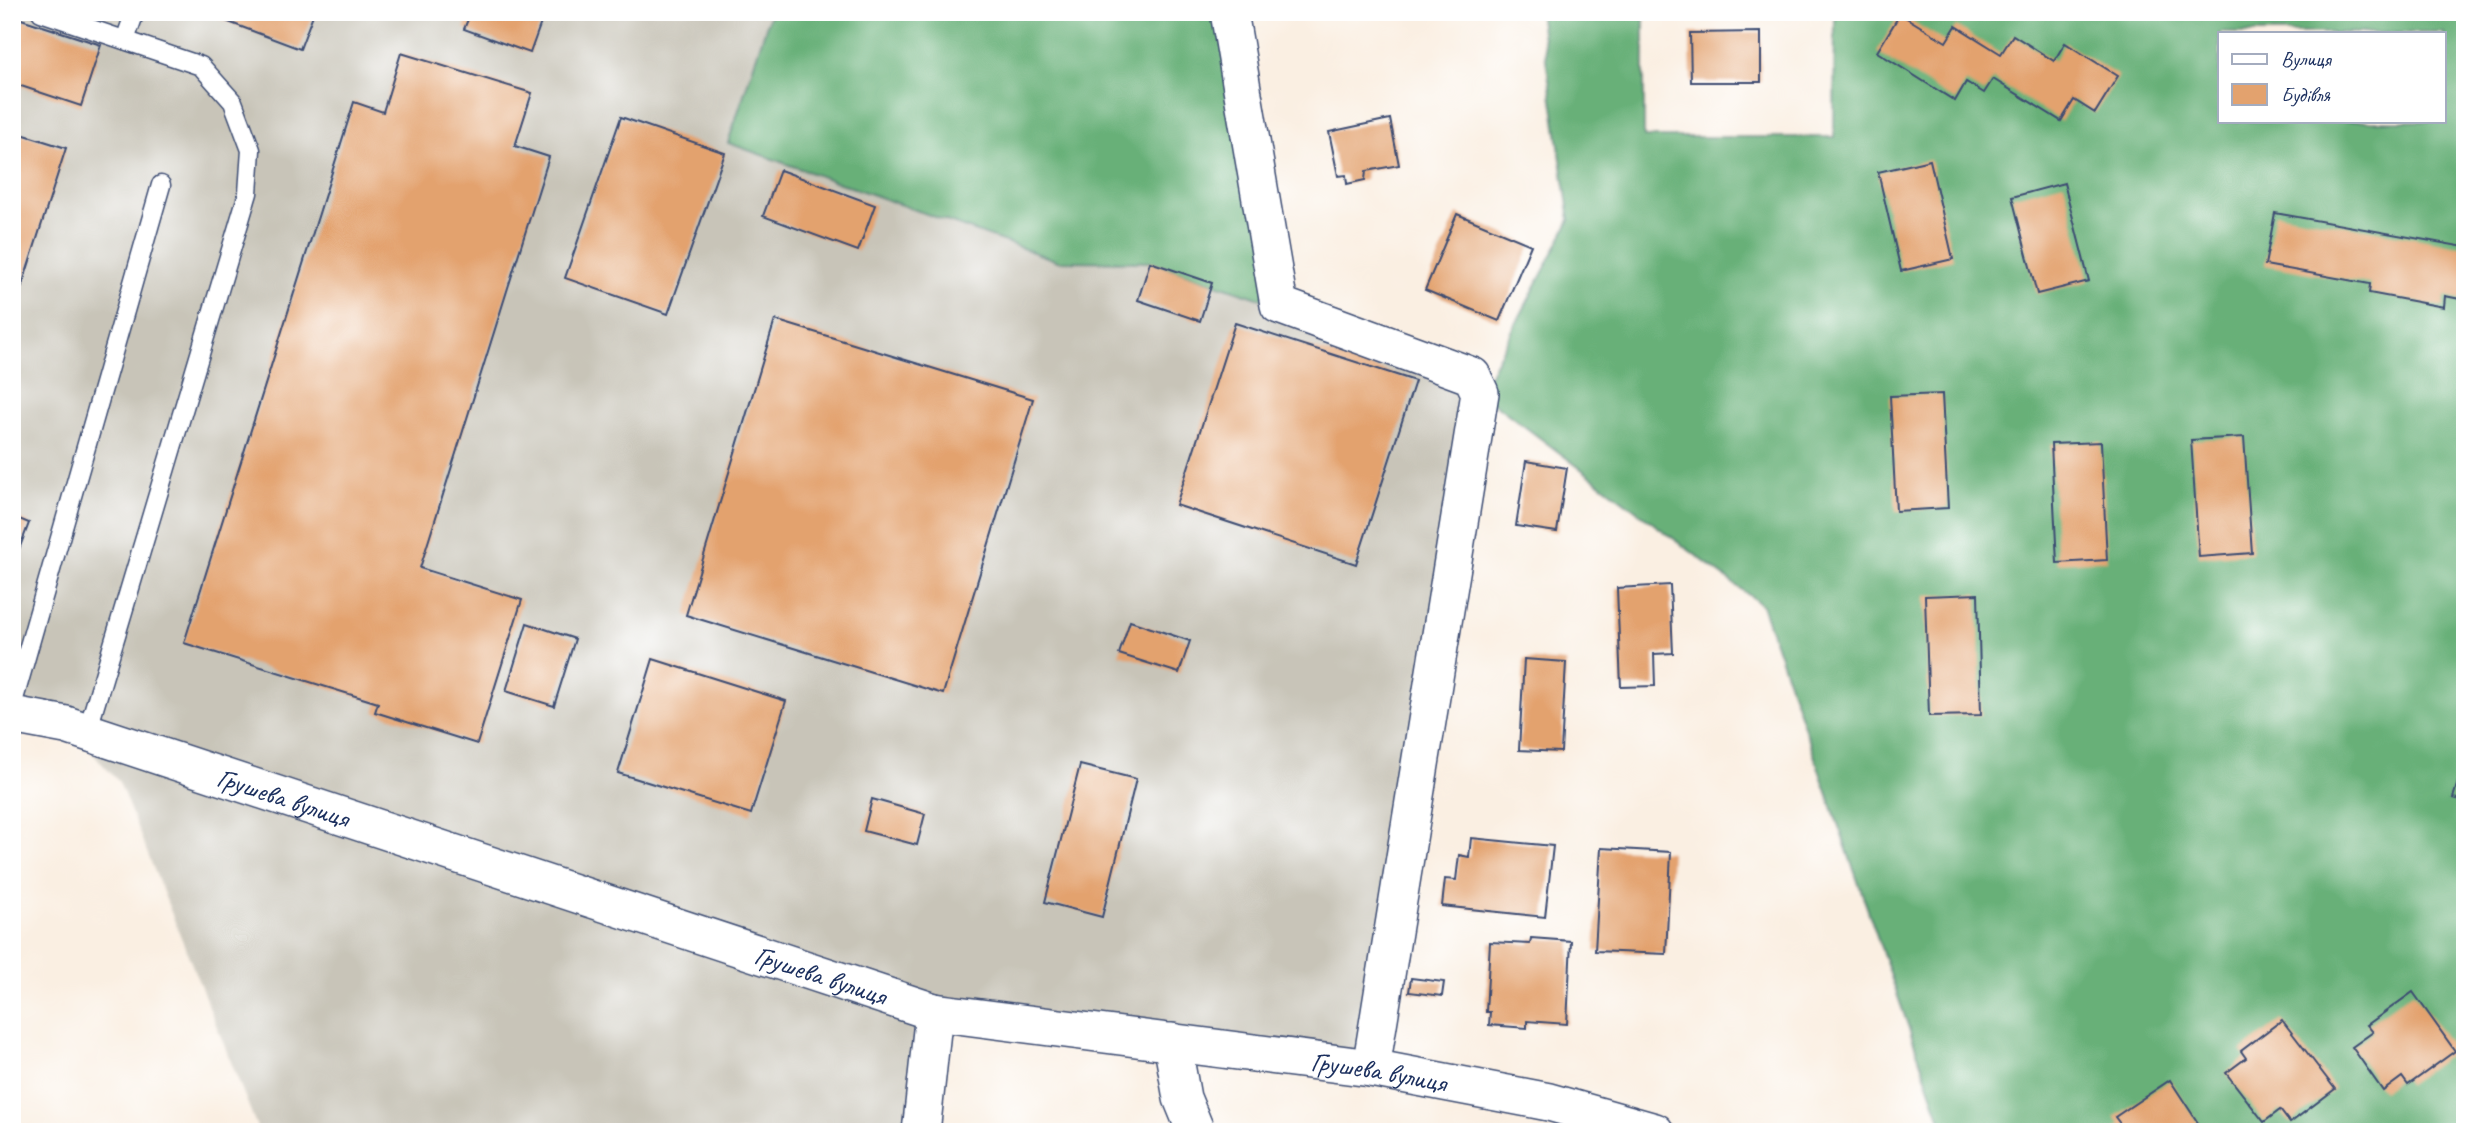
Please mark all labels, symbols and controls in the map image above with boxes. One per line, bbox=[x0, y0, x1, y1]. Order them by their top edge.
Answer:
legend bbox=[2218, 32, 2446, 122]
text: Вулиця bbox=[2281, 46, 2332, 72]
text: Будівля bbox=[2281, 82, 2331, 108]
street label: Грушева вулиця bbox=[213, 759, 356, 836]
street label: Грушева вулиця bbox=[750, 937, 893, 1014]
street label: Грушева вулиця bbox=[1309, 1043, 1452, 1101]

